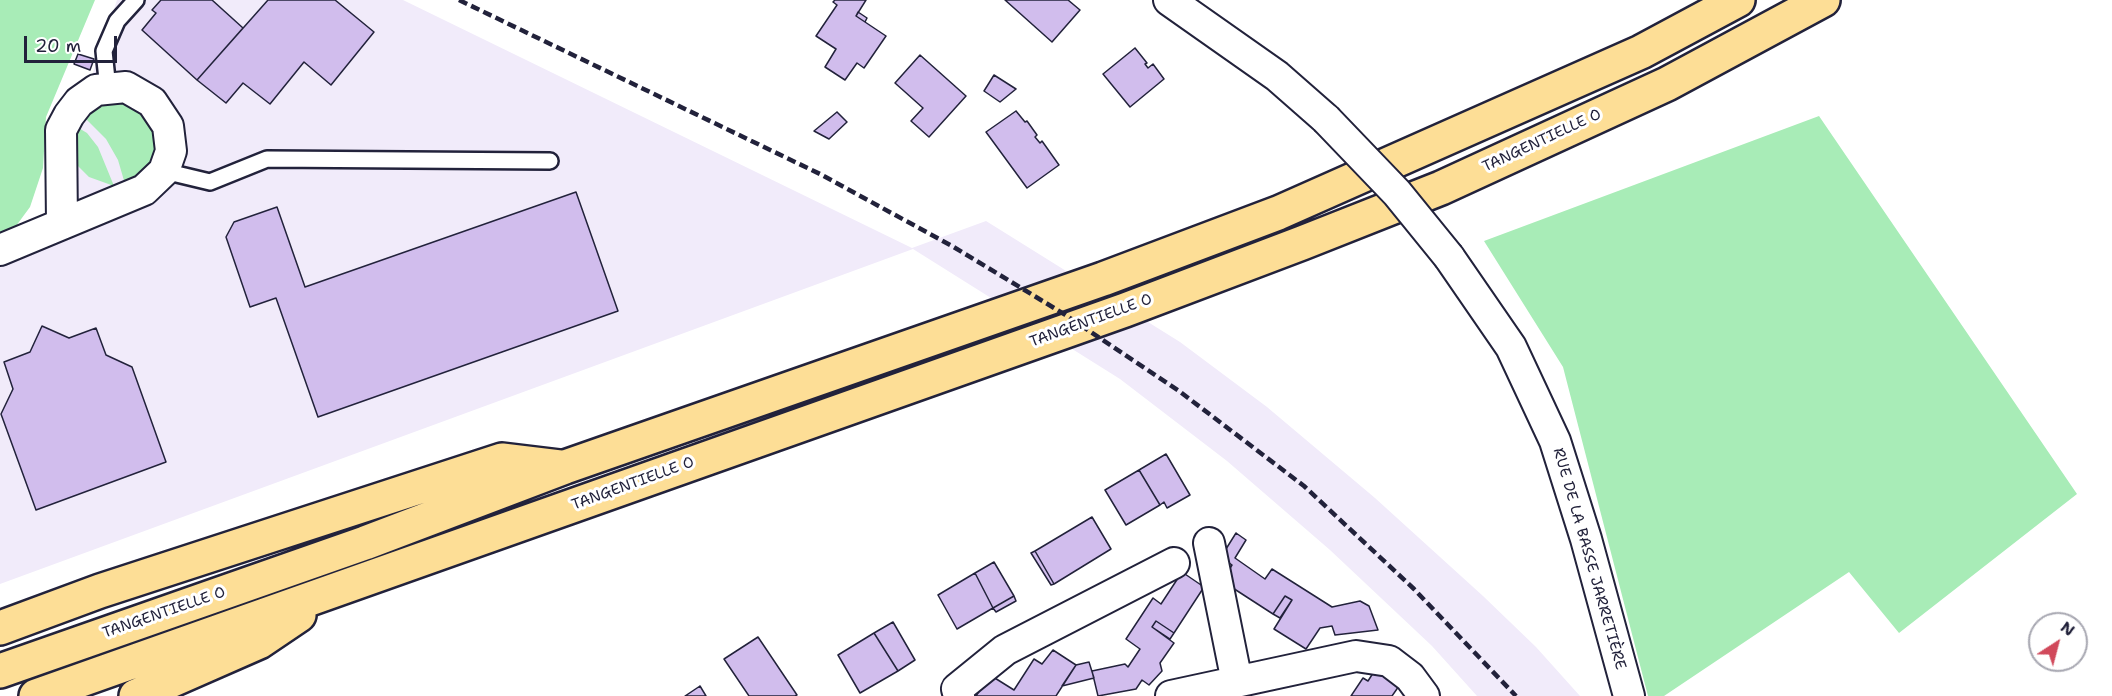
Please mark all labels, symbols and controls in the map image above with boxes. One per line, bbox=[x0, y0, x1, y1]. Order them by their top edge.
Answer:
scale bar bbox=[27, 24, 120, 62]
text: 20 m bbox=[35, 34, 81, 58]
street label: TANGENTIELLE O bbox=[1480, 106, 1604, 176]
street label: TANGENTIELLE O bbox=[1027, 291, 1155, 351]
street label: RUE DE LA BASSE JARRETIÈRE bbox=[1549, 446, 1629, 672]
street label: TANGENTIELLE O bbox=[569, 454, 697, 514]
street label: TANGENTIELLE O bbox=[100, 584, 228, 642]
north arrow bbox=[2028, 612, 2088, 672]
text: N bbox=[2056, 616, 2079, 641]

